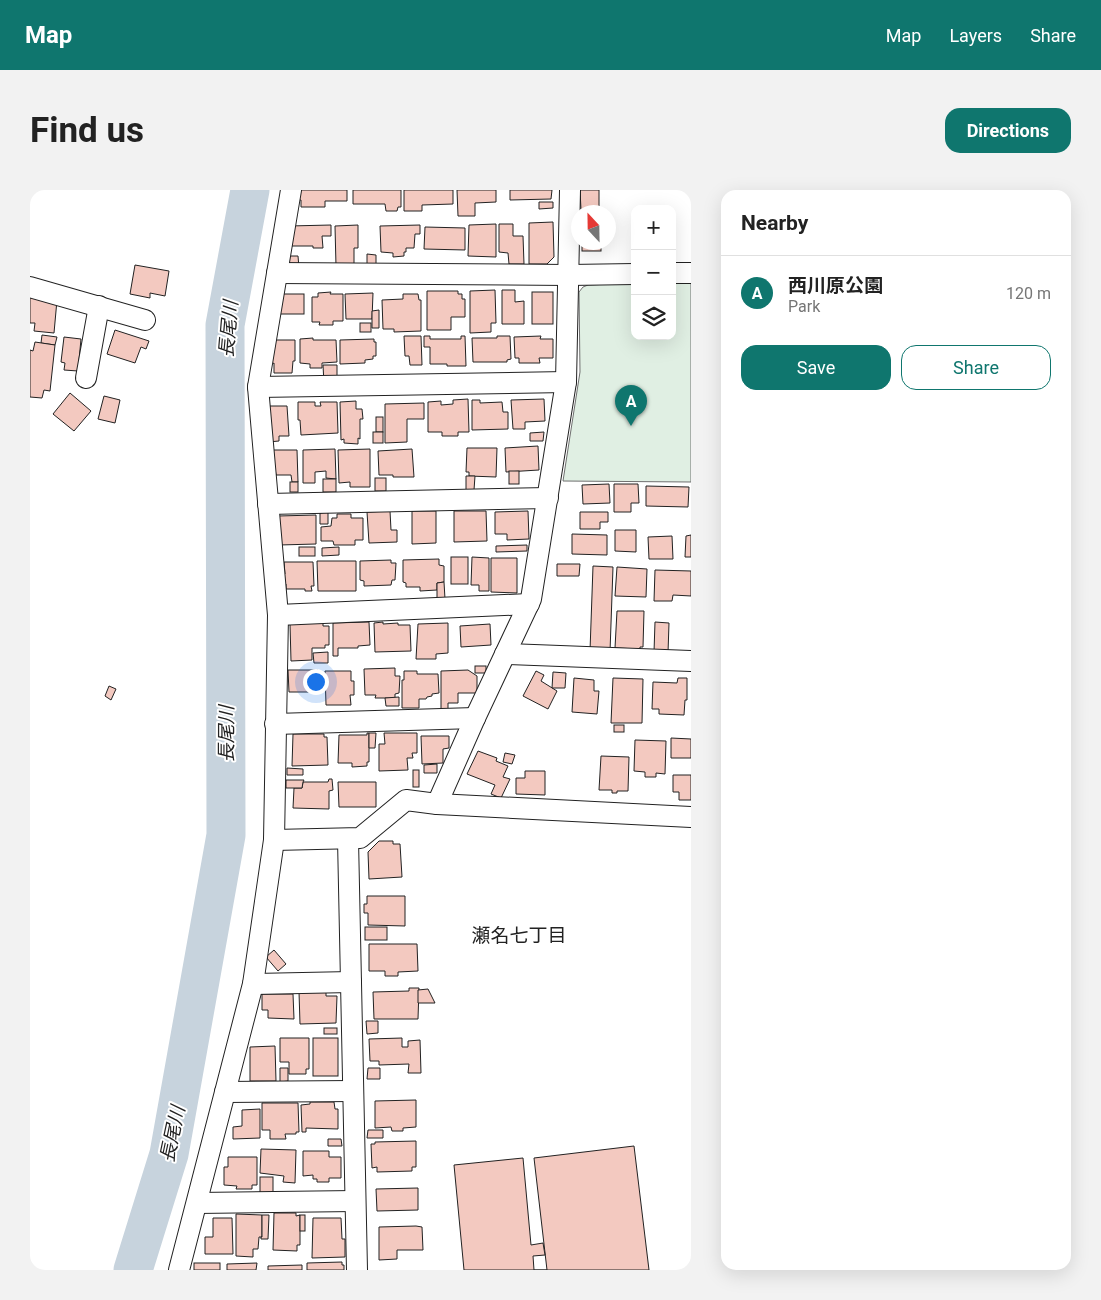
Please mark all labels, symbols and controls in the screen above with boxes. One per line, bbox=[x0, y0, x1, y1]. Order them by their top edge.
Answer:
text: Map bbox=[25, 21, 72, 49]
text: Map bbox=[886, 25, 921, 46]
text: Layers bbox=[949, 25, 1002, 46]
text: Share bbox=[1030, 25, 1076, 46]
button: Directions bbox=[945, 108, 1071, 153]
text: Find us bbox=[30, 110, 144, 151]
north arrow bbox=[571, 205, 616, 250]
map controls bbox=[631, 205, 676, 340]
button: + bbox=[631, 205, 676, 250]
text: Nearby bbox=[741, 211, 808, 235]
button: − bbox=[631, 250, 676, 295]
text: 西川原公園 bbox=[788, 274, 883, 297]
text: A bbox=[752, 284, 762, 303]
text: 120 m bbox=[1006, 284, 1051, 303]
button: layers bbox=[631, 295, 676, 340]
text: Park bbox=[788, 297, 820, 316]
water label: 長尾川 bbox=[215, 298, 243, 358]
button: Save bbox=[741, 345, 891, 390]
button: Share bbox=[901, 345, 1051, 390]
pin: A bbox=[615, 385, 647, 426]
your location bbox=[303, 669, 329, 695]
water label: 長尾川 bbox=[215, 704, 238, 763]
district label: 瀬名七丁目 bbox=[471, 924, 567, 947]
water label: 長尾川 bbox=[155, 1102, 190, 1164]

